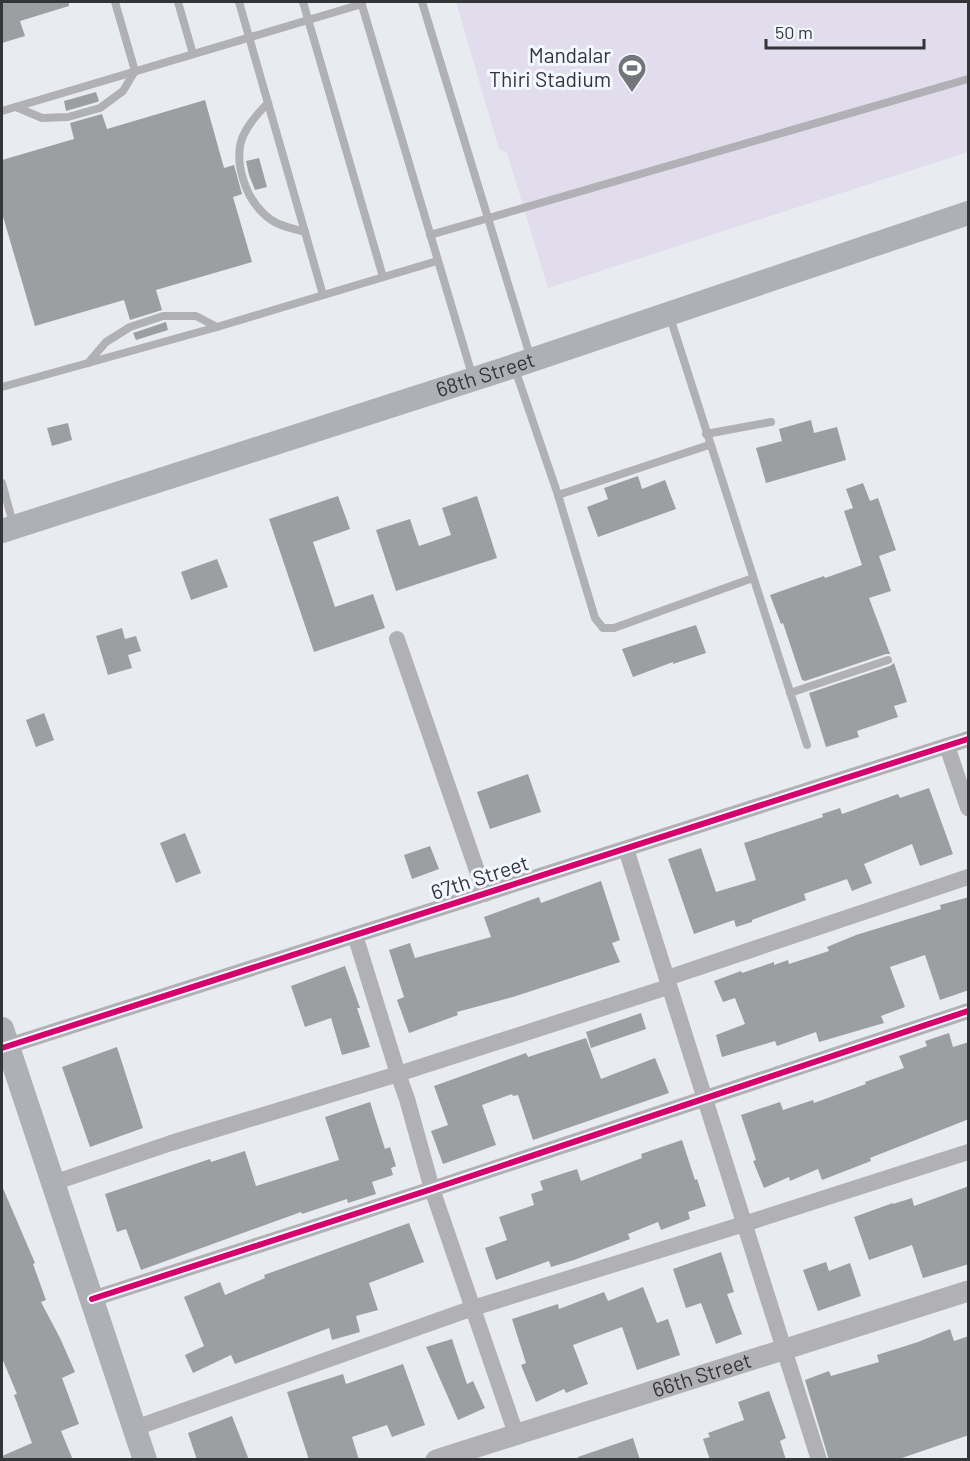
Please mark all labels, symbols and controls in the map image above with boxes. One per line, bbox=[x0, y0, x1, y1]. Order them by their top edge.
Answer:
scale bar bbox=[766, 12, 924, 50]
text: 50 m bbox=[775, 21, 813, 43]
place label: Mandalar Thiri Stadium bbox=[489, 42, 611, 91]
sports icon: Mandalar Thiri Stadium bbox=[616, 52, 648, 94]
street label: 68th Street bbox=[433, 346, 538, 401]
street label: 67th Street bbox=[428, 849, 532, 904]
street label: 66th Street bbox=[649, 1347, 754, 1401]

